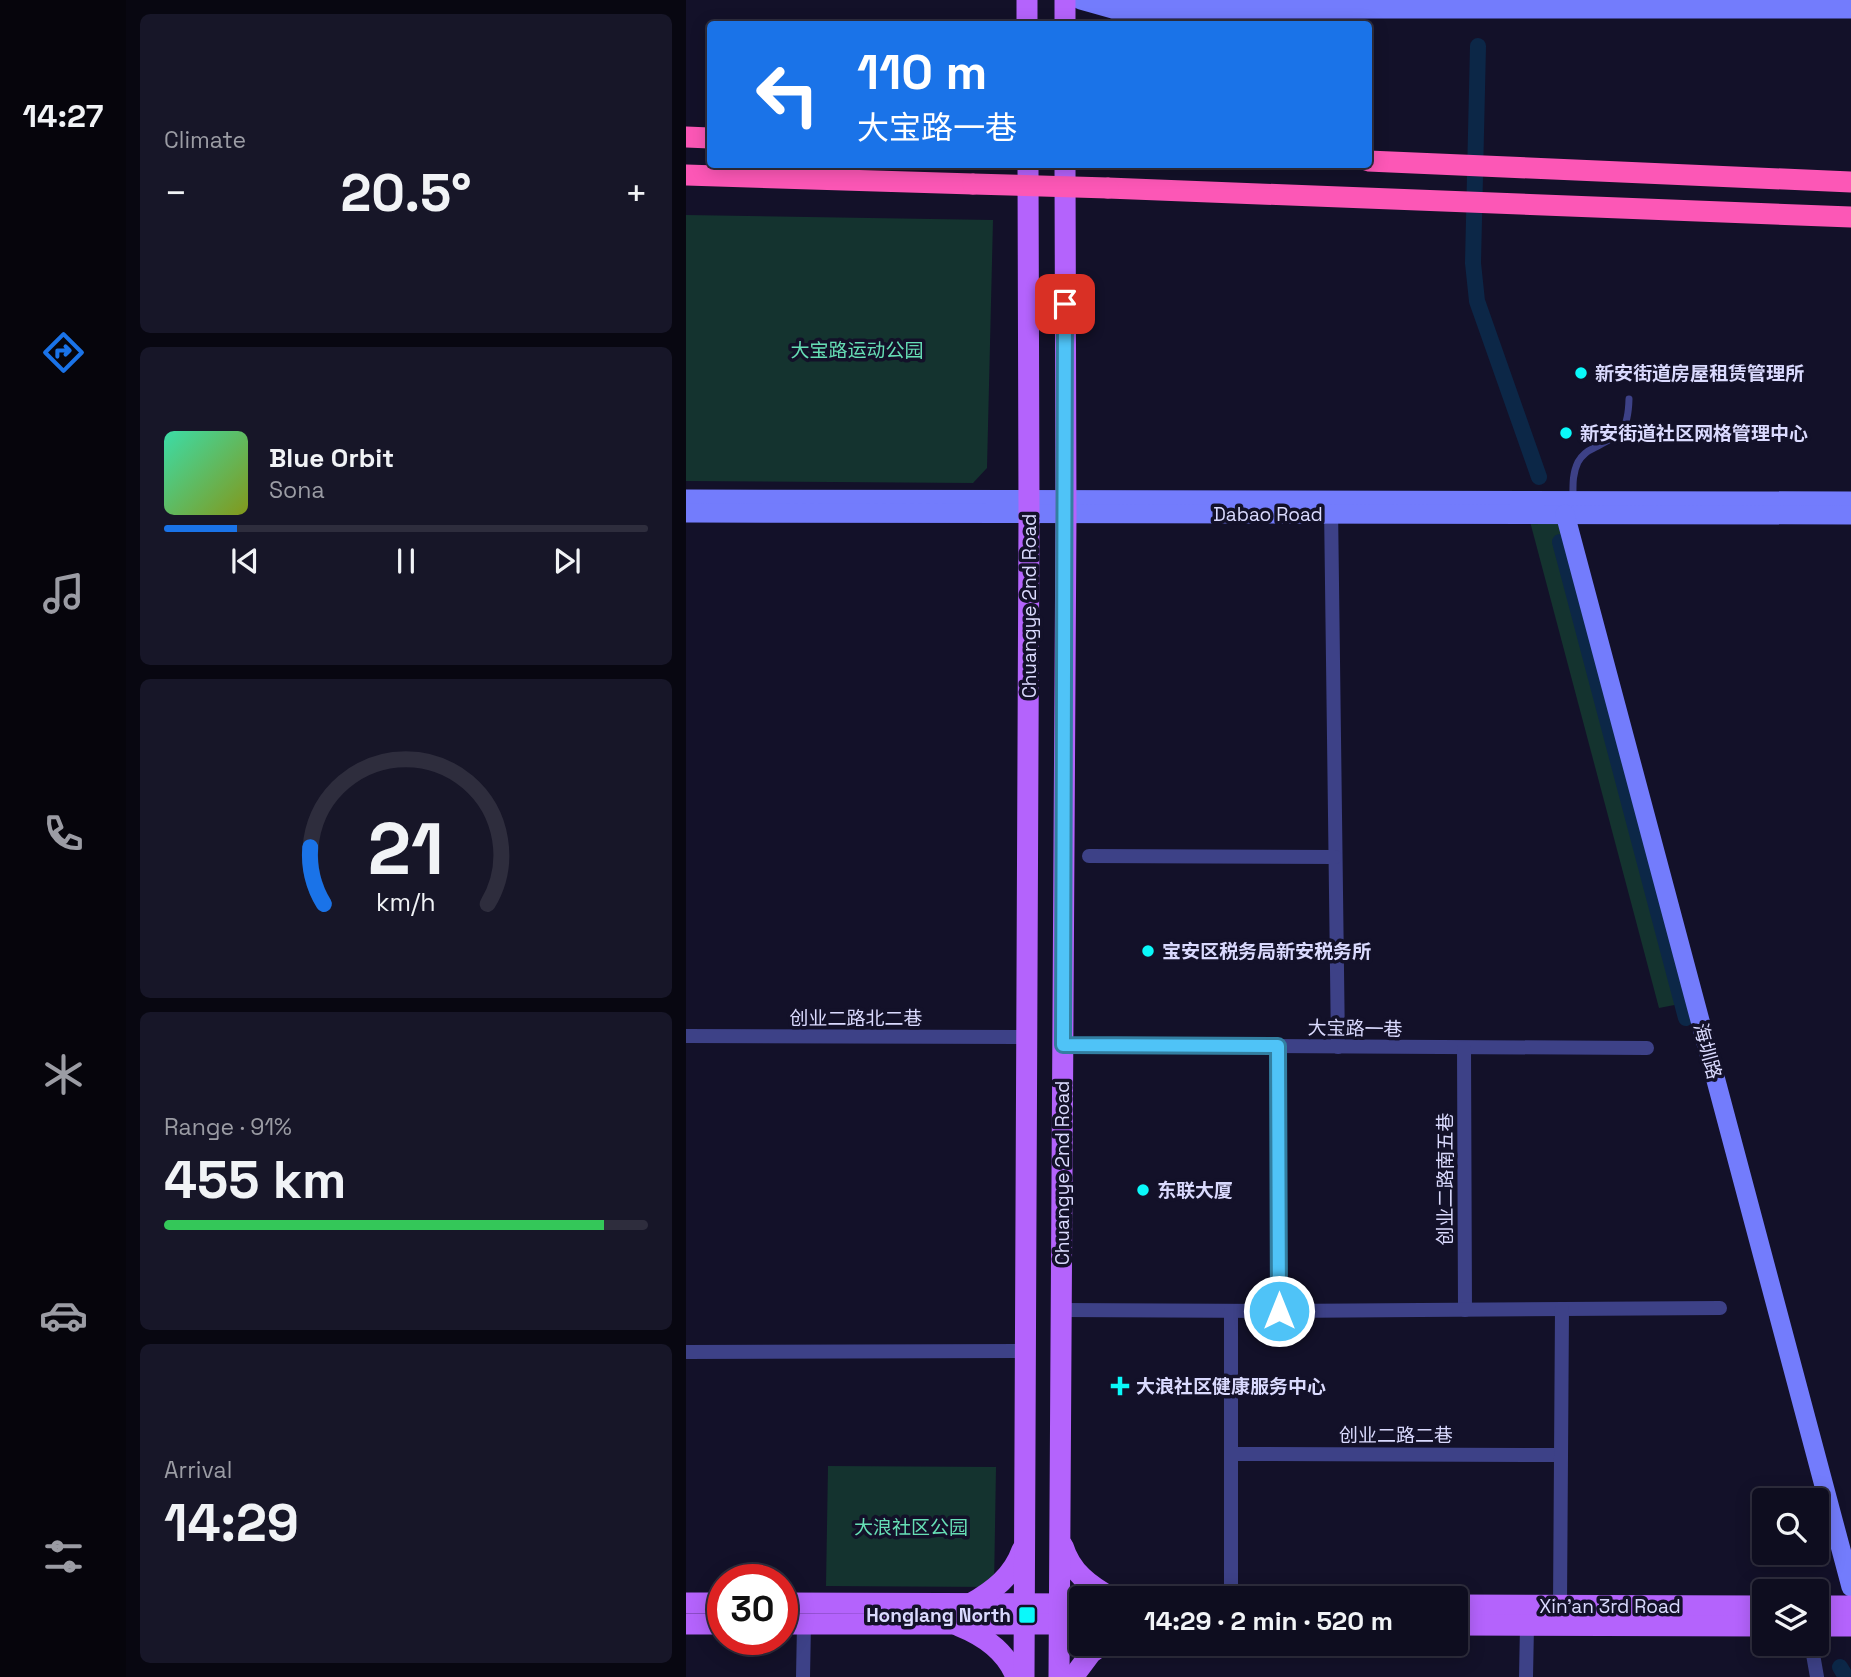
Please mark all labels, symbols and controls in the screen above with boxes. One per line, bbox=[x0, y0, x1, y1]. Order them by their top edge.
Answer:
text: 110 m bbox=[857, 41, 987, 103]
icon: left bbox=[742, 49, 833, 140]
text: 14:27 bbox=[23, 96, 103, 136]
text: 大宝路一巷 bbox=[857, 108, 1017, 148]
text: Climate bbox=[164, 125, 246, 155]
text: 20.5° bbox=[340, 160, 472, 226]
text: − bbox=[164, 169, 188, 217]
text: + bbox=[624, 169, 648, 217]
pin bbox=[1035, 274, 1095, 334]
icon: arrive bbox=[1046, 285, 1084, 323]
icon: directions bbox=[39, 328, 88, 377]
park label: 大宝路运动公园 bbox=[790, 338, 924, 363]
place label: 新安街道房屋租赁管理所 bbox=[1595, 361, 1804, 386]
marker: 新安街道房屋租赁管理所 bbox=[1573, 365, 1589, 381]
place label: 新安街道社区网格管理中心 bbox=[1580, 421, 1808, 446]
marker: 新安街道社区网格管理中心 bbox=[1558, 425, 1574, 441]
text: Blue Orbit bbox=[269, 441, 394, 475]
text: Sona bbox=[269, 475, 325, 505]
street label: Dabao Road bbox=[1213, 502, 1323, 527]
street label: Chuangye 2nd Road bbox=[1017, 514, 1042, 698]
icon: previous bbox=[226, 542, 264, 580]
icon: pause bbox=[387, 542, 425, 580]
icon: next bbox=[548, 542, 586, 580]
icon: music bbox=[39, 569, 88, 618]
text: 21 bbox=[368, 803, 444, 896]
icon: phone bbox=[39, 809, 88, 858]
text: km/h bbox=[376, 886, 436, 918]
place label: 宝安区税务局新安税务所 bbox=[1162, 939, 1371, 964]
marker: 宝安区税务局新安税务所 bbox=[1140, 943, 1156, 959]
street label: 创业二路北二巷 bbox=[789, 1006, 923, 1031]
street label: 大宝路一巷 bbox=[1307, 1015, 1403, 1042]
street label: 海圳路 bbox=[1688, 1020, 1727, 1082]
icon: climate bbox=[39, 1050, 88, 1099]
street label: Chuangye 2nd Road bbox=[1050, 1081, 1075, 1265]
text: Range · 91% bbox=[164, 1112, 292, 1142]
street label: 创业二路南五巷 bbox=[1433, 1112, 1458, 1246]
text: 455 km bbox=[164, 1147, 346, 1213]
place label: 东联大厦 bbox=[1157, 1178, 1233, 1203]
marker: 东联大厦 bbox=[1135, 1182, 1151, 1198]
position arrow bbox=[1242, 1274, 1316, 1348]
icon: car bbox=[39, 1291, 88, 1340]
place label: 大浪社区健康服务中心 bbox=[1136, 1374, 1326, 1399]
marker: 大浪社区健康服务中心 bbox=[1110, 1376, 1130, 1396]
street label: 创业二路二巷 bbox=[1339, 1423, 1453, 1448]
text: Arrival bbox=[164, 1455, 232, 1485]
map controls bbox=[1752, 1488, 1829, 1656]
button: search bbox=[1752, 1488, 1829, 1565]
text: 14:29 bbox=[164, 1490, 299, 1556]
park label: 大浪社区公园 bbox=[854, 1515, 968, 1540]
icon: filters bbox=[39, 1532, 88, 1581]
speed limit sign: 30 bbox=[707, 1564, 798, 1655]
button: layers bbox=[1752, 1579, 1829, 1656]
street label: Xin’an 3rd Road bbox=[1539, 1594, 1681, 1619]
place label: Honglang North bbox=[866, 1603, 1011, 1628]
text: 14:29 · 2 min · 520 m bbox=[1144, 1604, 1393, 1638]
marker: Honglang North bbox=[1017, 1605, 1037, 1625]

